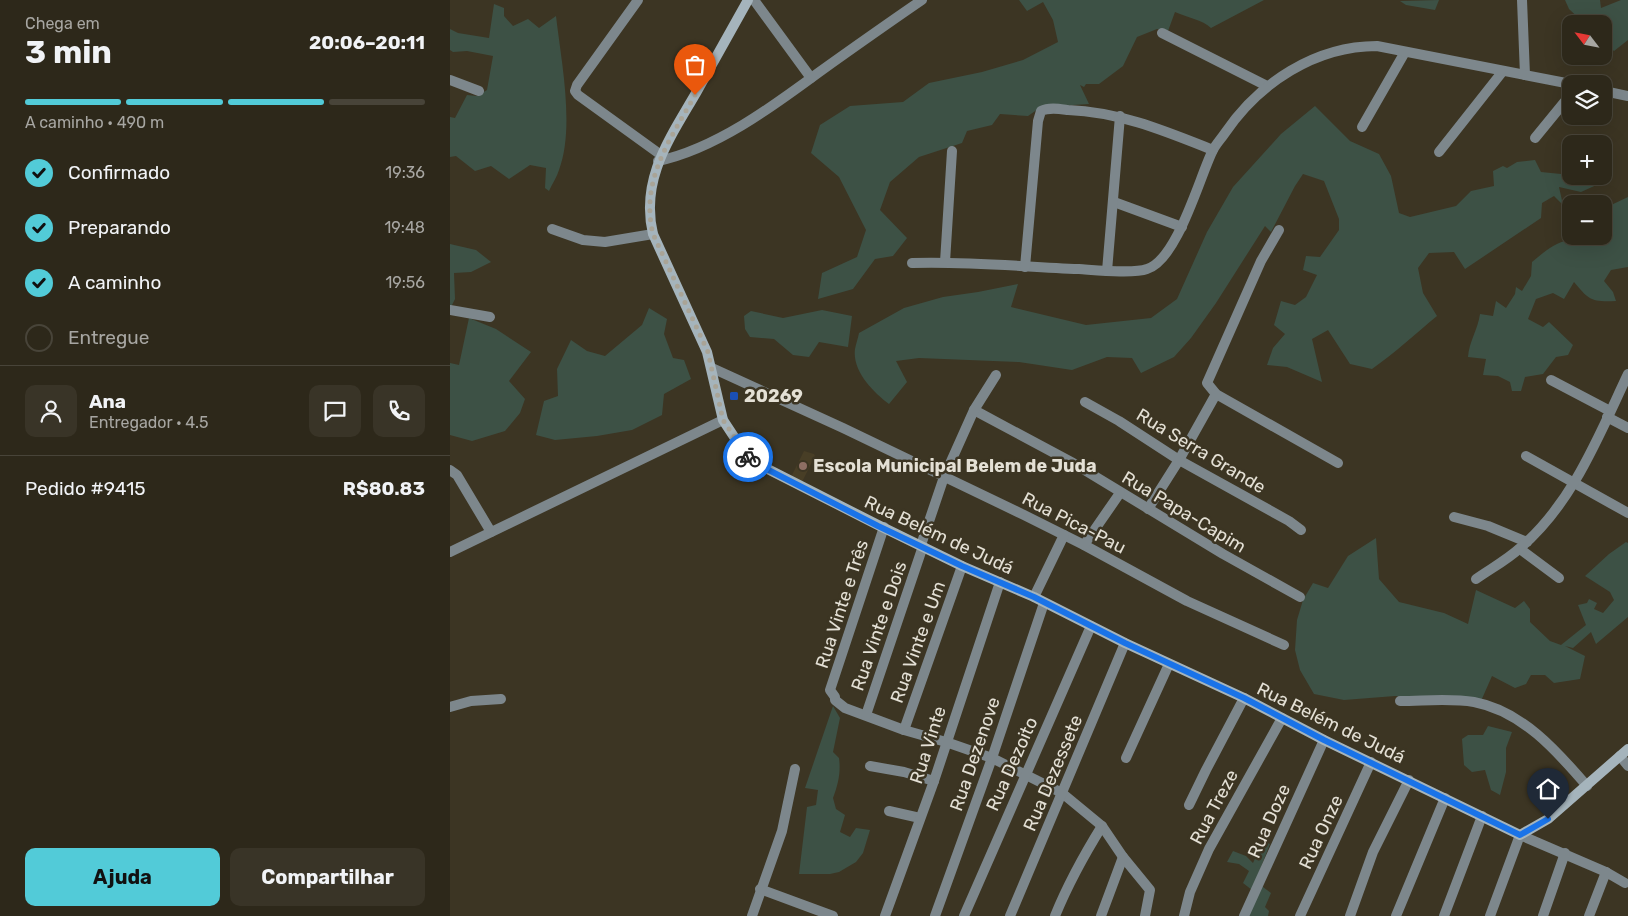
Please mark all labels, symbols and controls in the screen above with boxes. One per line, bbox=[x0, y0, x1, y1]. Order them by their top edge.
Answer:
text: Chega em bbox=[25, 14, 100, 33]
north arrow bbox=[1562, 15, 1612, 65]
map controls bbox=[1562, 15, 1612, 245]
text: 20:06–20:11 bbox=[309, 31, 425, 54]
text: 3 min bbox=[25, 33, 112, 71]
pin bbox=[674, 44, 716, 95]
icon: bag bbox=[681, 51, 709, 79]
button: layers bbox=[1562, 75, 1612, 125]
text: A caminho · 490 m bbox=[25, 113, 164, 132]
button: + bbox=[1562, 135, 1612, 185]
icon: check bbox=[25, 159, 53, 187]
text: Confirmado bbox=[68, 161, 170, 184]
text: 19:36 bbox=[385, 163, 425, 182]
button: − bbox=[1562, 195, 1612, 245]
icon: check bbox=[25, 214, 53, 242]
text: Preparando bbox=[68, 216, 171, 239]
text: 19:48 bbox=[384, 218, 425, 237]
icon: check bbox=[25, 269, 53, 297]
text: A caminho bbox=[68, 271, 161, 294]
text: 19:56 bbox=[385, 273, 425, 292]
text: Entregue bbox=[68, 326, 149, 349]
button: person bbox=[25, 385, 77, 437]
button: chat bbox=[309, 385, 361, 437]
button: phone bbox=[373, 385, 425, 437]
place label: 20269 bbox=[744, 385, 803, 407]
text: Ana bbox=[89, 390, 126, 413]
marker: 20269 bbox=[728, 390, 740, 402]
street label: Rua Serra Grande bbox=[1132, 404, 1270, 498]
text: Entregador · 4.5 bbox=[89, 413, 209, 432]
courier bbox=[723, 432, 773, 482]
icon: bike bbox=[734, 443, 762, 471]
place label: Escola Municipal Belem de Juda bbox=[813, 455, 1097, 477]
marker: Escola Municipal Belem de Juda bbox=[797, 460, 809, 472]
street label: Rua Papa-Capim bbox=[1118, 466, 1250, 558]
text: Pedido #9415 bbox=[25, 477, 146, 500]
text: R$80.83 bbox=[343, 477, 425, 500]
street label: Rua Pica-Pau bbox=[1018, 487, 1130, 559]
street label: Rua Belém de Judá bbox=[861, 491, 1017, 579]
street label: Rua Vinte e Três bbox=[811, 537, 873, 671]
street label: Rua Vinte e Dois bbox=[847, 558, 911, 694]
street label: Rua Vinte e Um bbox=[886, 578, 950, 706]
street label: Rua Belém de Judá bbox=[1253, 678, 1409, 768]
street label: Rua Dezenove bbox=[945, 694, 1005, 814]
street label: Rua Vinte bbox=[905, 703, 951, 787]
street label: Rua Dezessete bbox=[1019, 712, 1087, 834]
street label: Rua Dezoito bbox=[982, 714, 1042, 814]
street label: Rua Treze bbox=[1185, 766, 1243, 848]
pin bbox=[1527, 768, 1569, 819]
icon: home bbox=[1534, 775, 1562, 803]
street label: Rua Doze bbox=[1243, 781, 1295, 861]
street label: Rua Onze bbox=[1294, 791, 1348, 873]
button: Ajuda bbox=[25, 848, 220, 906]
button: Compartilhar bbox=[230, 848, 425, 906]

